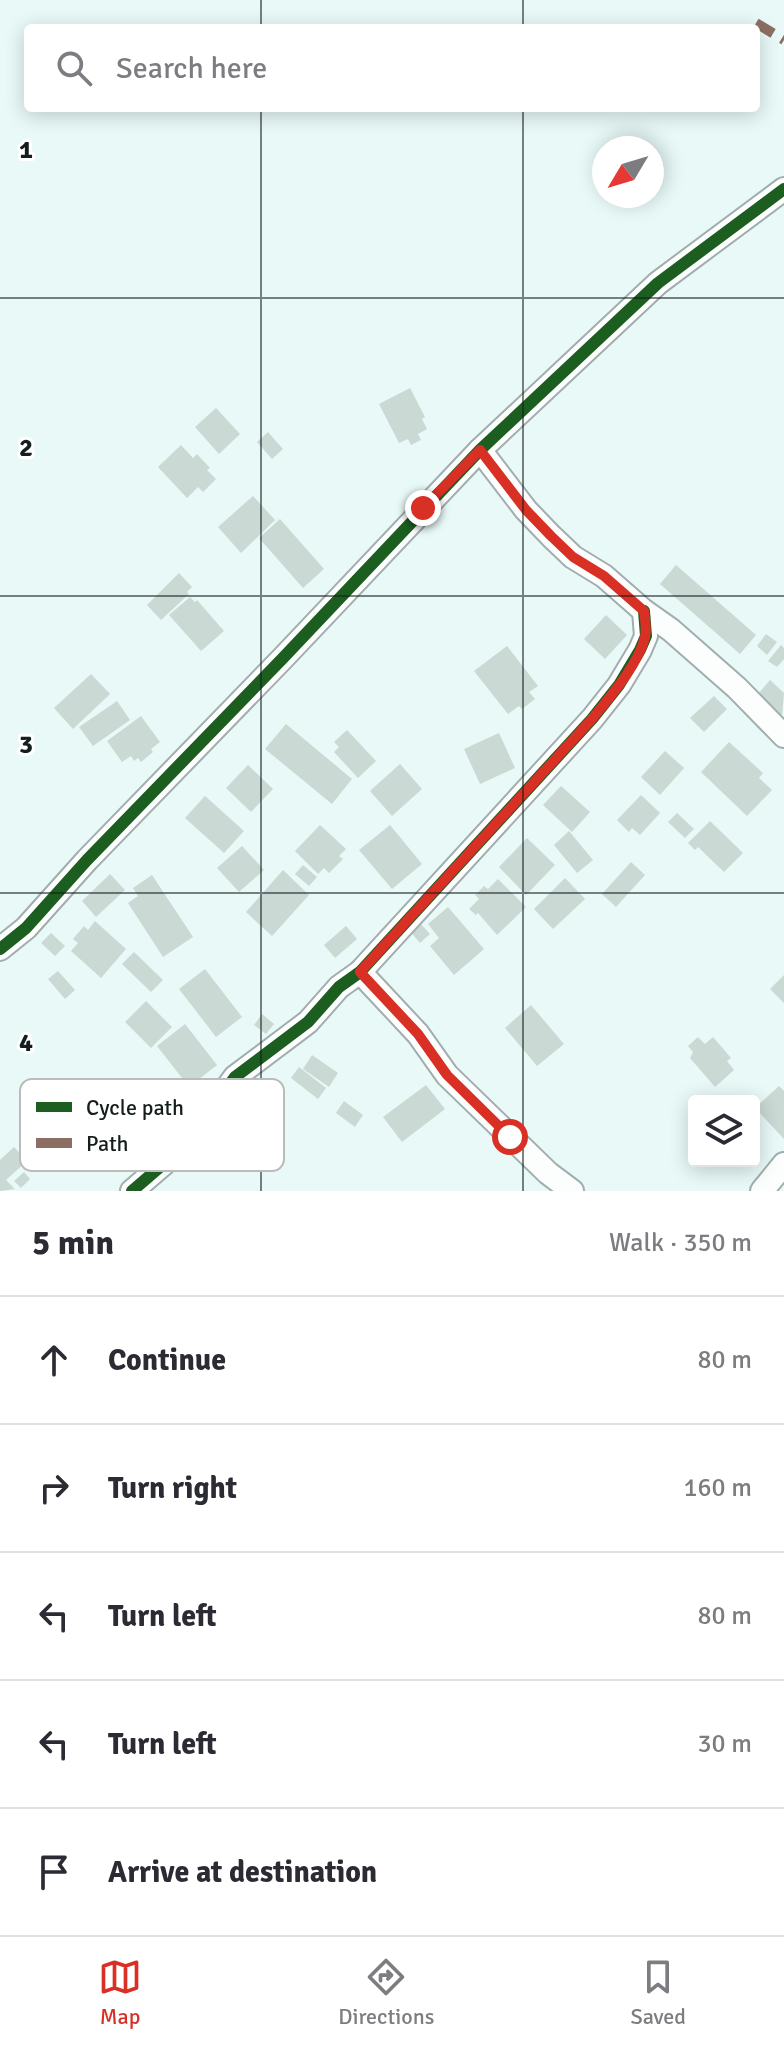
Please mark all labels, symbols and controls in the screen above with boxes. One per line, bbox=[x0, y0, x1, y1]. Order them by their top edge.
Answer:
search box bbox=[24, 24, 760, 112]
icon: search bbox=[52, 46, 96, 90]
text: Search here bbox=[116, 50, 267, 87]
text: 1 bbox=[19, 134, 33, 166]
north arrow bbox=[592, 136, 664, 208]
text: 2 bbox=[19, 432, 33, 464]
route end bbox=[405, 490, 441, 526]
text: 3 bbox=[19, 729, 33, 761]
text: 4 bbox=[19, 1027, 33, 1059]
legend bbox=[20, 1079, 284, 1171]
text: Cycle path bbox=[86, 1094, 184, 1121]
map controls bbox=[688, 1095, 760, 1167]
button: layers bbox=[688, 1095, 760, 1167]
route start bbox=[492, 1119, 528, 1155]
text: Path bbox=[86, 1130, 129, 1157]
text: 5 min bbox=[32, 1222, 114, 1264]
text: Walk · 350 m bbox=[609, 1227, 752, 1259]
icon: ahead bbox=[32, 1338, 76, 1382]
text: Continue bbox=[108, 1342, 226, 1379]
text: 80 m bbox=[697, 1344, 752, 1376]
icon: right bbox=[32, 1466, 76, 1510]
text: Turn right bbox=[108, 1470, 237, 1507]
text: 160 m bbox=[683, 1472, 752, 1504]
icon: left bbox=[32, 1594, 76, 1638]
text: Turn left bbox=[108, 1598, 217, 1635]
text: 80 m bbox=[697, 1600, 752, 1632]
icon: left bbox=[32, 1722, 76, 1766]
text: Turn left bbox=[108, 1726, 217, 1763]
text: 30 m bbox=[697, 1728, 752, 1760]
icon: arrive bbox=[32, 1850, 76, 1894]
text: Arrive at destination bbox=[108, 1854, 377, 1891]
tab: Map bbox=[98, 1955, 142, 2030]
tab: Directions bbox=[338, 1955, 434, 2030]
tab: Saved bbox=[631, 1955, 686, 2030]

